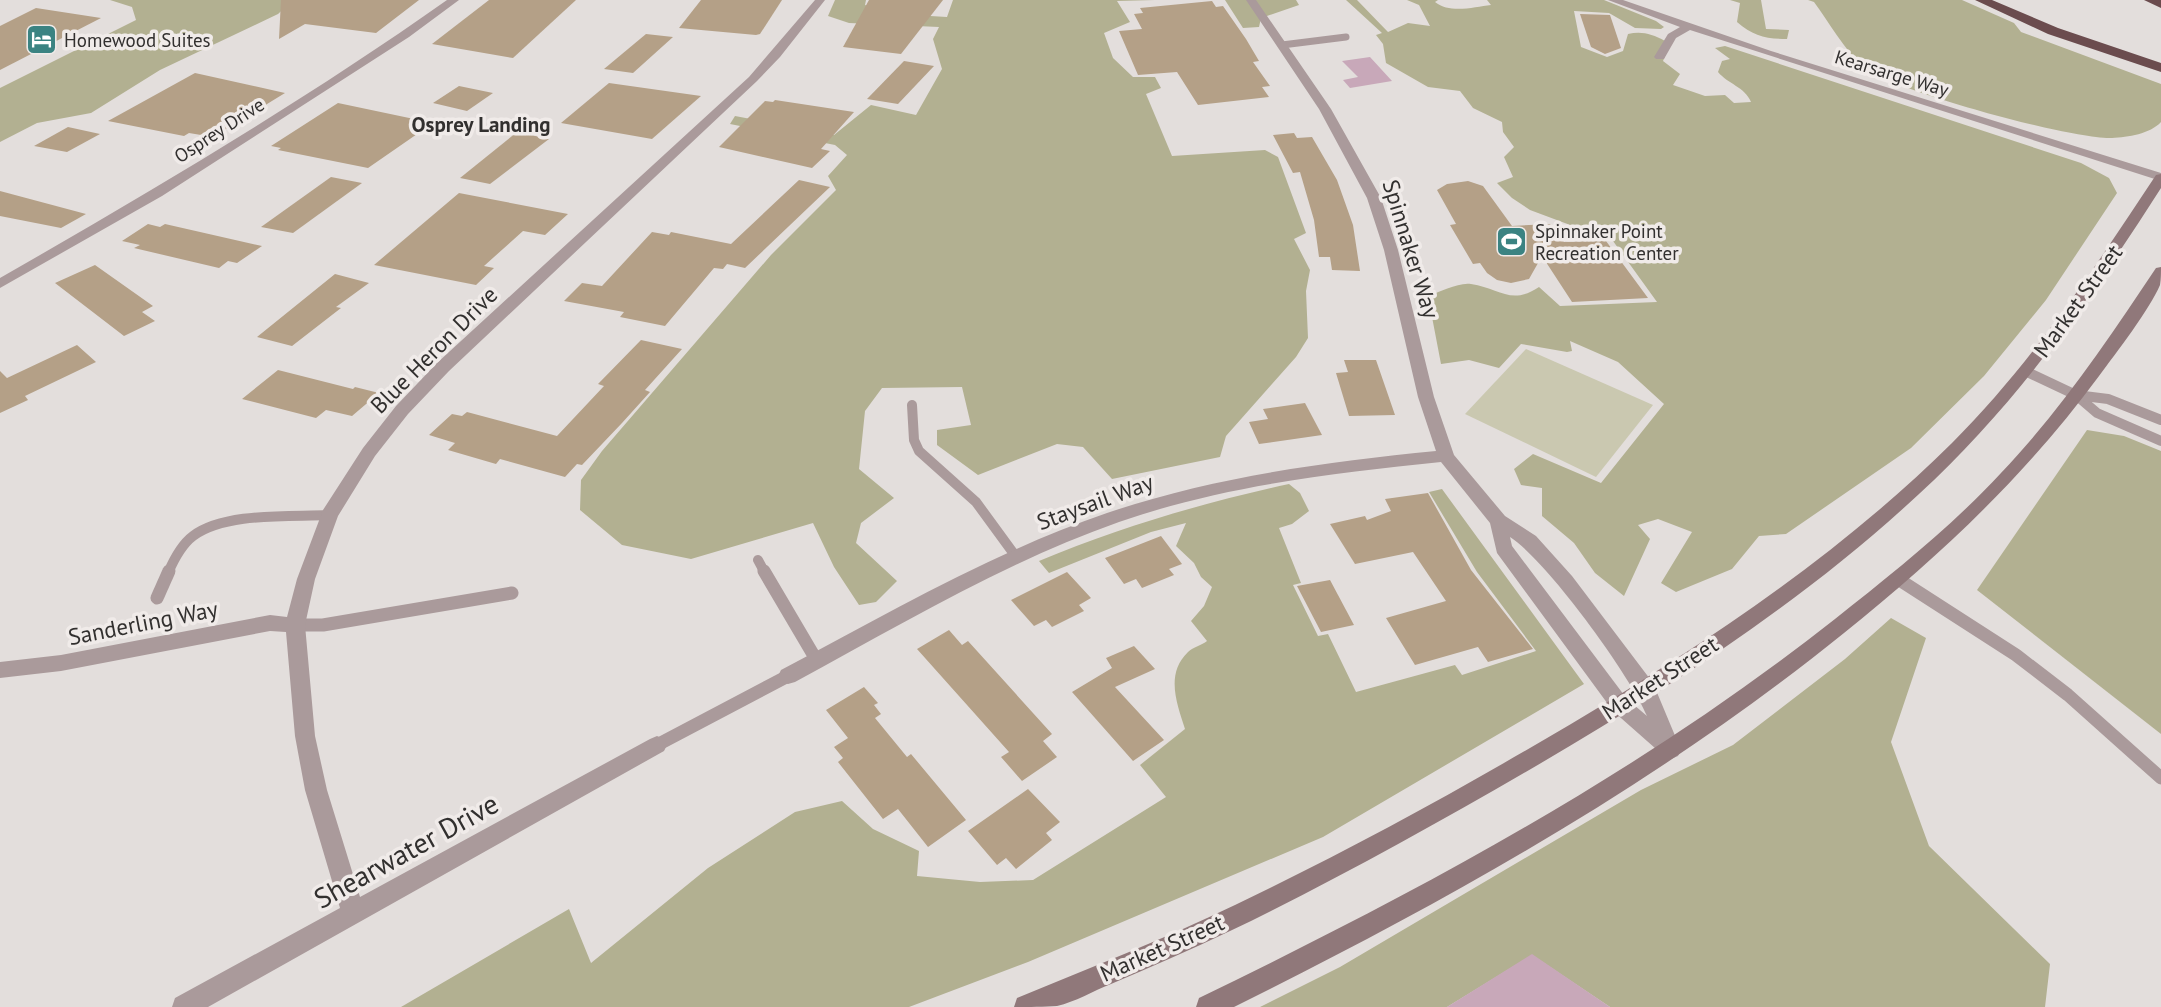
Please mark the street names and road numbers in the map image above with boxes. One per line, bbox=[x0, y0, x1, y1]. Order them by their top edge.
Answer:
street label: Kearsarge Way bbox=[1832, 44, 1952, 102]
street label: Osprey Drive bbox=[169, 92, 269, 168]
street label: Spinnaker Way bbox=[1377, 176, 1446, 322]
street label: Market Street bbox=[2027, 238, 2128, 363]
street label: Blue Heron Drive bbox=[364, 280, 503, 419]
street label: Staysail Way bbox=[1033, 467, 1157, 536]
street label: Sanderling Way bbox=[66, 594, 220, 651]
street label: Market Street bbox=[1596, 629, 1723, 726]
street label: Shearwater Drive bbox=[307, 785, 505, 917]
street label: Market Street bbox=[1095, 907, 1228, 988]

